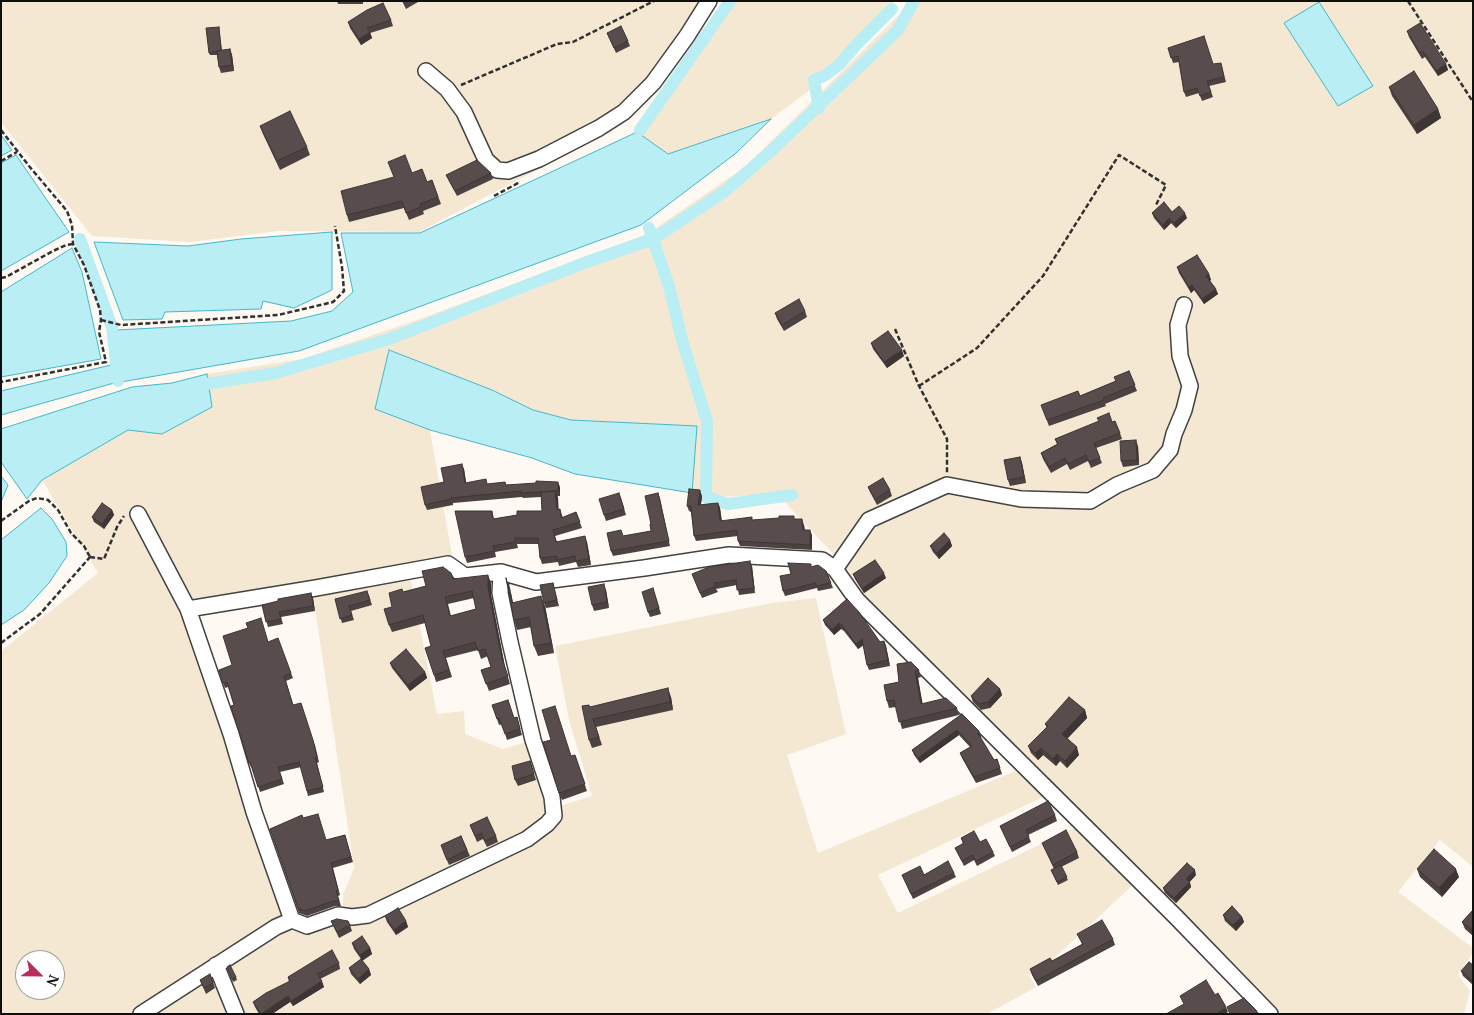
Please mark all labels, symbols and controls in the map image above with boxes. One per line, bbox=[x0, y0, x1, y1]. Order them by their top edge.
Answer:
north arrow bbox=[15, 950, 65, 1000]
text: N bbox=[43, 972, 64, 989]

